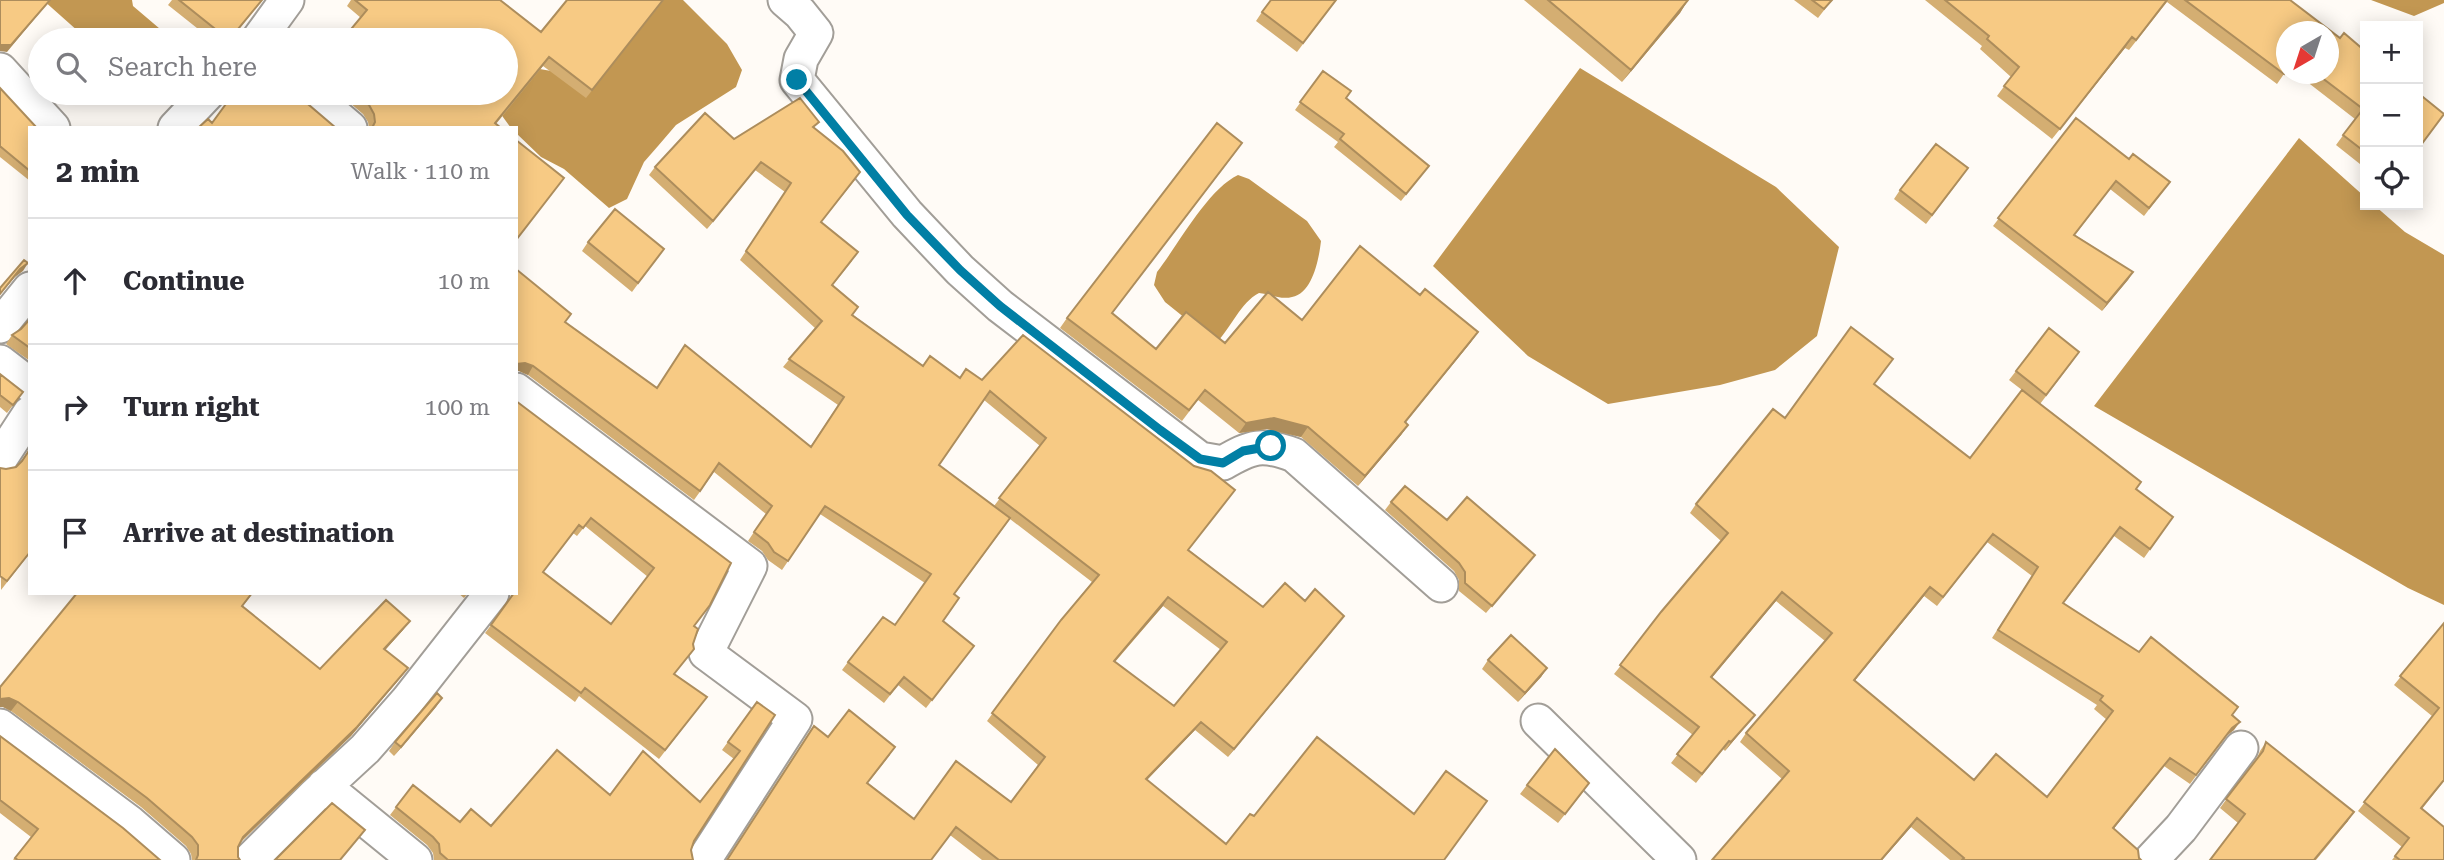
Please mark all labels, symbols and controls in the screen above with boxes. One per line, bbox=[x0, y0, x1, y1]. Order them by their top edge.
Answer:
north arrow bbox=[2276, 21, 2339, 84]
map controls bbox=[2360, 21, 2423, 210]
button: + bbox=[2360, 21, 2423, 84]
search box bbox=[28, 28, 518, 105]
icon: search bbox=[52, 48, 90, 86]
text: Search here bbox=[108, 52, 257, 82]
route end bbox=[781, 64, 812, 95]
button: − bbox=[2360, 84, 2423, 147]
button: locate bbox=[2360, 147, 2423, 210]
text: 2 min bbox=[56, 154, 139, 189]
text: Walk · 110 m bbox=[351, 158, 490, 185]
icon: ahead bbox=[56, 262, 94, 300]
text: Continue bbox=[123, 266, 245, 296]
text: 10 m bbox=[437, 268, 490, 295]
icon: right bbox=[56, 388, 94, 426]
text: Turn right bbox=[123, 392, 259, 422]
text: 100 m bbox=[425, 394, 490, 421]
route start bbox=[1255, 430, 1286, 461]
icon: arrive bbox=[56, 514, 94, 552]
text: Arrive at destination bbox=[123, 518, 394, 548]

